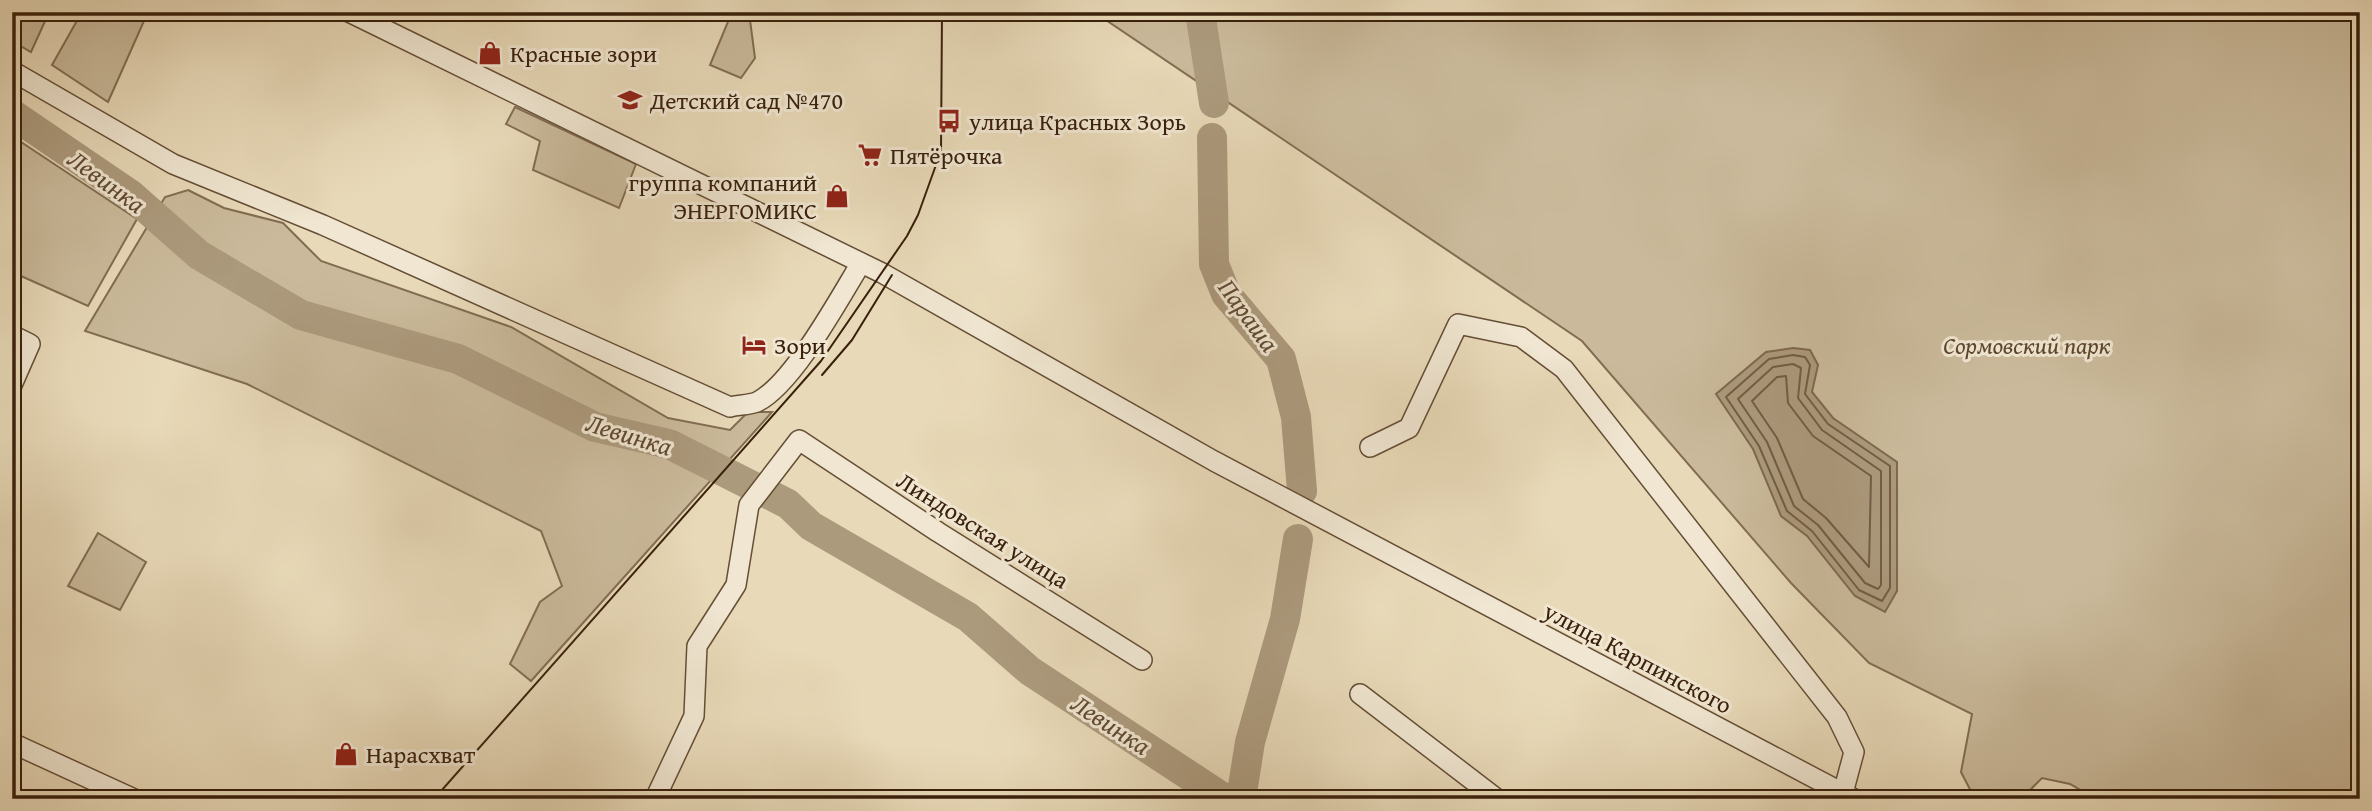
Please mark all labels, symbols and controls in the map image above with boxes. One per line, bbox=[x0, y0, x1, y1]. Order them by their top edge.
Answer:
place label: Красные зори bbox=[510, 36, 657, 71]
shop icon: Красные зори bbox=[476, 39, 504, 67]
place label: Детский сад №470 bbox=[649, 83, 843, 118]
school or university icon: Детский сад №470 bbox=[616, 86, 644, 114]
place label: улица Красных Зорь bbox=[968, 104, 1186, 139]
bus stop icon: улица Красных Зорь bbox=[935, 107, 963, 135]
place label: Пятёрочка bbox=[890, 138, 1003, 173]
water label: Левинка bbox=[60, 139, 154, 223]
supermarket icon: Пятёрочка bbox=[856, 141, 884, 169]
place label: группа компаний ЭНЕРГОМИКС bbox=[629, 165, 817, 228]
shop icon: группа компаний ЭНЕРГОМИКС bbox=[823, 182, 851, 210]
water label: Параша bbox=[1209, 270, 1289, 360]
place label: Зори bbox=[774, 328, 826, 363]
park label: Сормовский парк bbox=[1943, 328, 2111, 363]
hotel icon: Зори bbox=[740, 331, 768, 359]
water label: Левинка bbox=[581, 402, 677, 466]
street label: Линдовская улица bbox=[890, 463, 1076, 597]
street label: улица Карпинского bbox=[1537, 593, 1738, 722]
water label: Левинка bbox=[1063, 684, 1159, 764]
place label: Нарасхват bbox=[366, 737, 476, 772]
shop icon: Нарасхват bbox=[332, 740, 360, 768]

